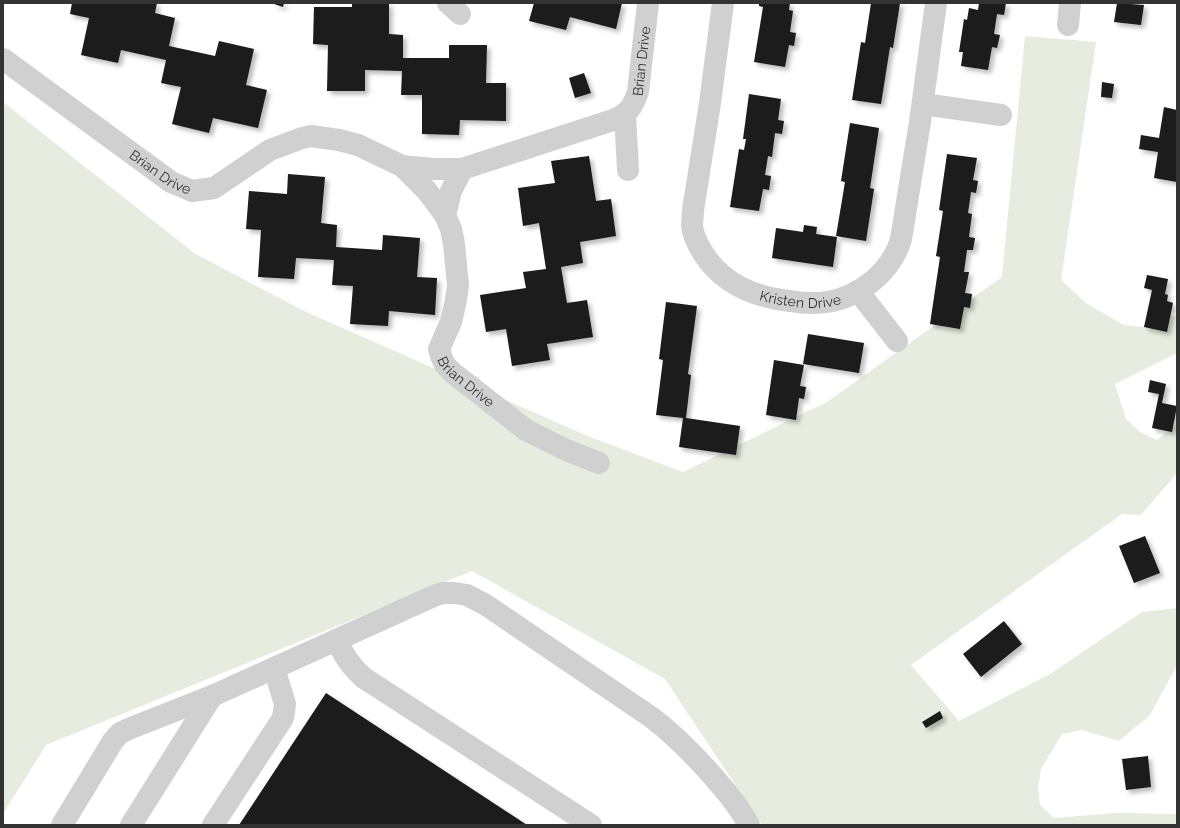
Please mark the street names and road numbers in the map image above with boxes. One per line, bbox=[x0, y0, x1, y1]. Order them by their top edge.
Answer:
street label: Brian Drive bbox=[630, 25, 653, 97]
street label: Brian Drive bbox=[127, 146, 193, 198]
street label: Kristen Drive bbox=[758, 287, 843, 311]
street label: Brian Drive bbox=[434, 354, 498, 410]

